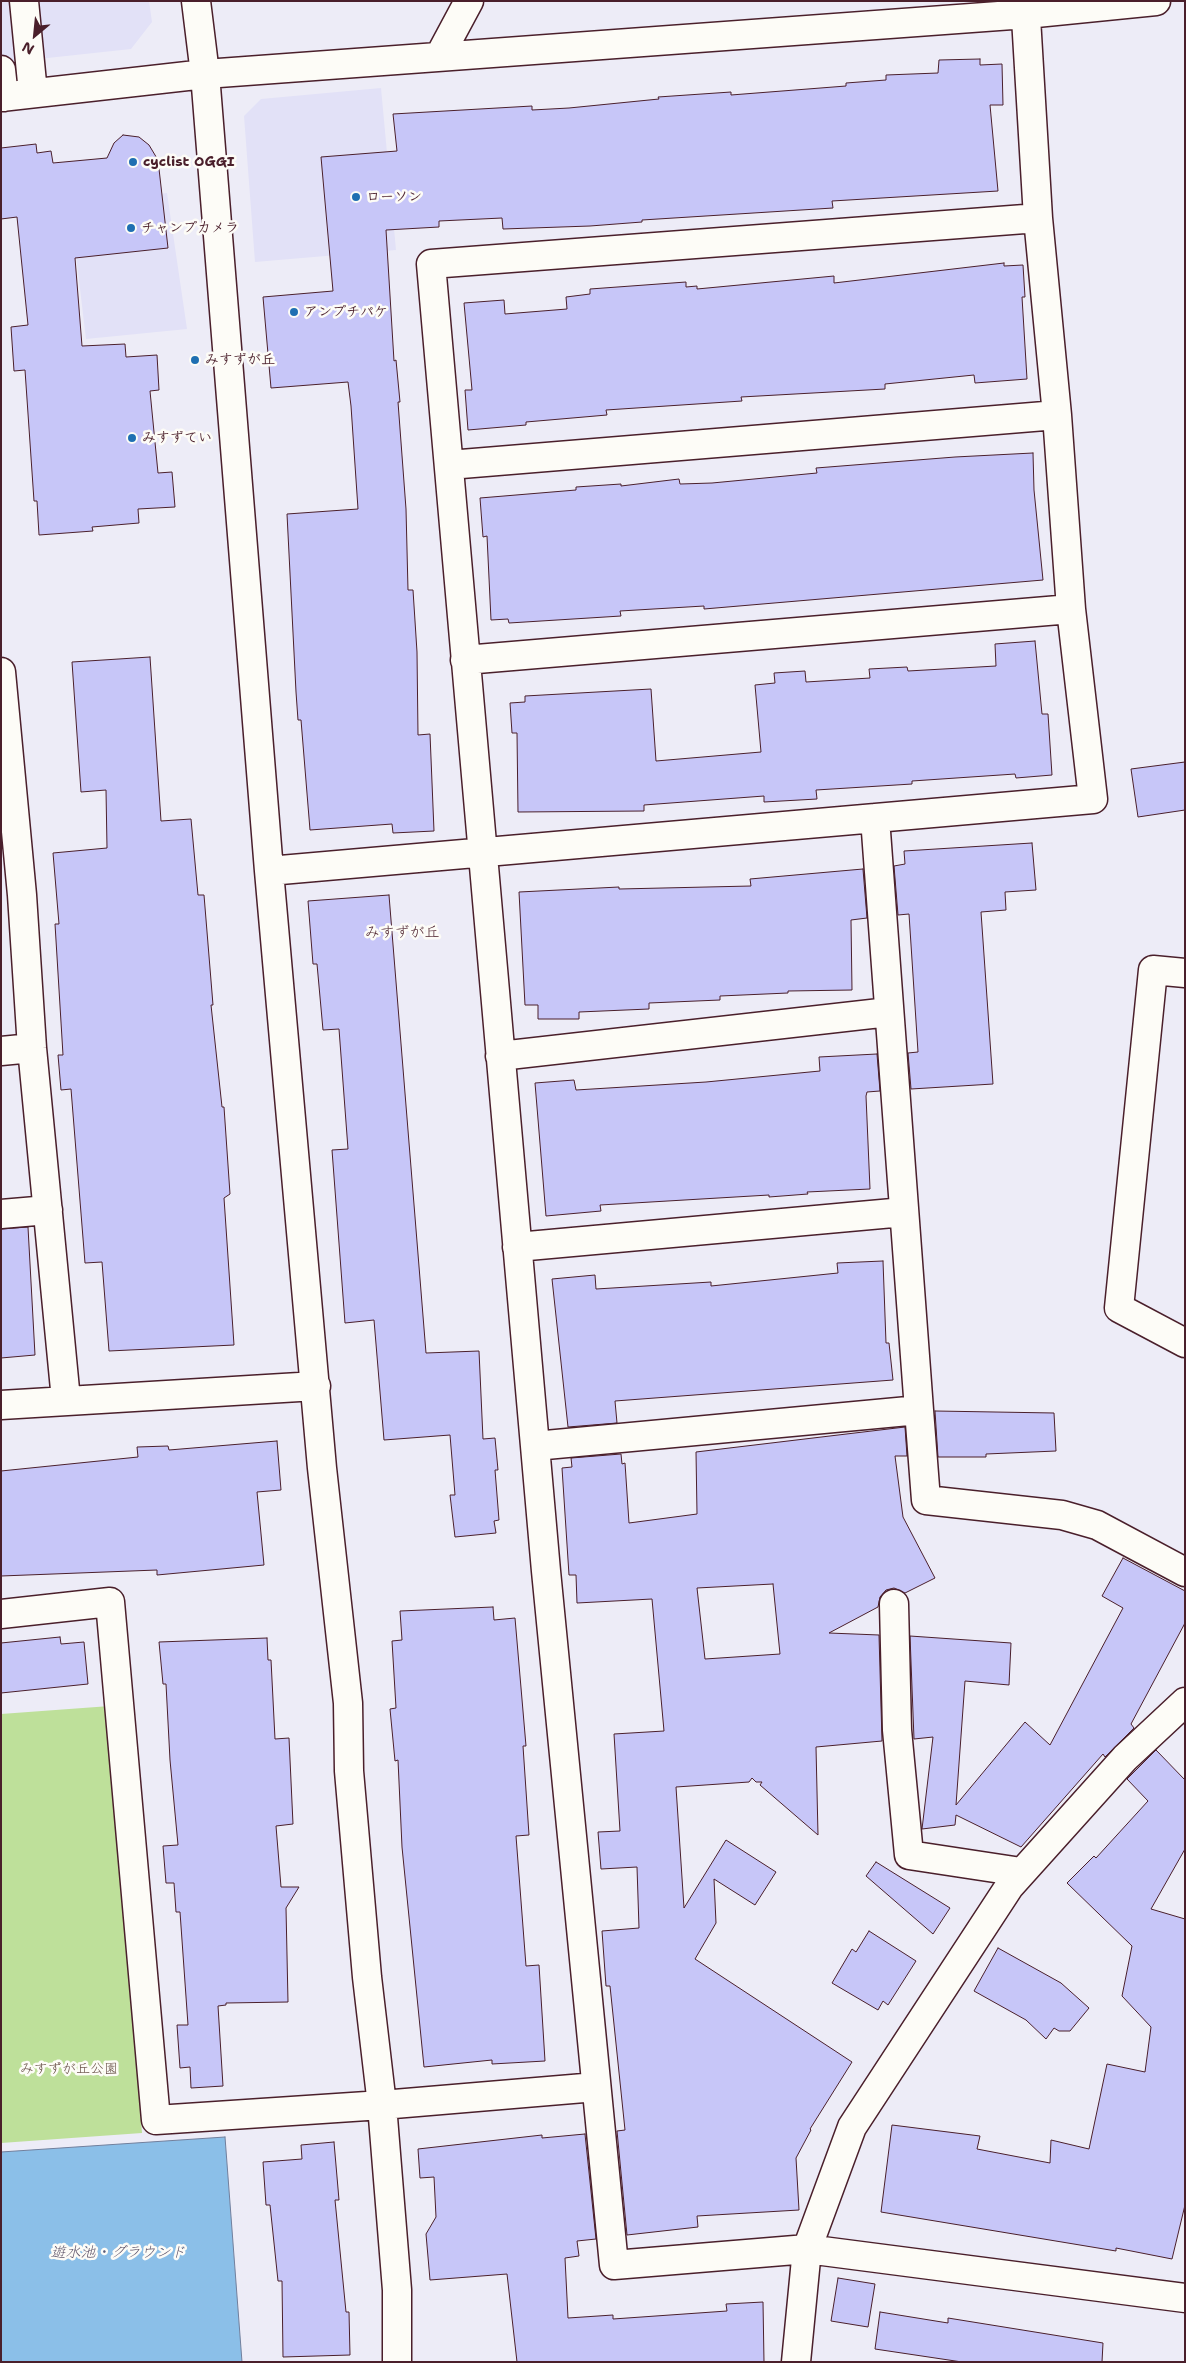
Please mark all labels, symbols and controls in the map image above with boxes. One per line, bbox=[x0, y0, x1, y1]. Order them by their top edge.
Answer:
north arrow bbox=[10, 10, 60, 60]
text: N bbox=[19, 38, 37, 59]
place label: cyclist OGGI bbox=[143, 154, 235, 170]
marker: cyclist OGGI bbox=[127, 156, 139, 168]
place label: ローソン bbox=[366, 189, 422, 205]
marker: ローソン bbox=[350, 191, 362, 203]
place label: チャンプカメラ bbox=[141, 220, 239, 236]
marker: チャンプカメラ bbox=[125, 222, 137, 234]
place label: アンプチパケ bbox=[304, 304, 388, 320]
marker: アンプチパケ bbox=[288, 306, 300, 318]
place label: みすずが丘 bbox=[205, 352, 275, 368]
marker: みすずが丘 bbox=[189, 354, 201, 366]
place label: みすずてい bbox=[142, 430, 212, 446]
marker: みすずてい bbox=[126, 432, 138, 444]
district label: みすずが丘 bbox=[365, 924, 439, 942]
park label: みすずが丘公園 bbox=[20, 2061, 118, 2077]
water label: 遊水池・グラウンド bbox=[51, 2244, 185, 2262]

